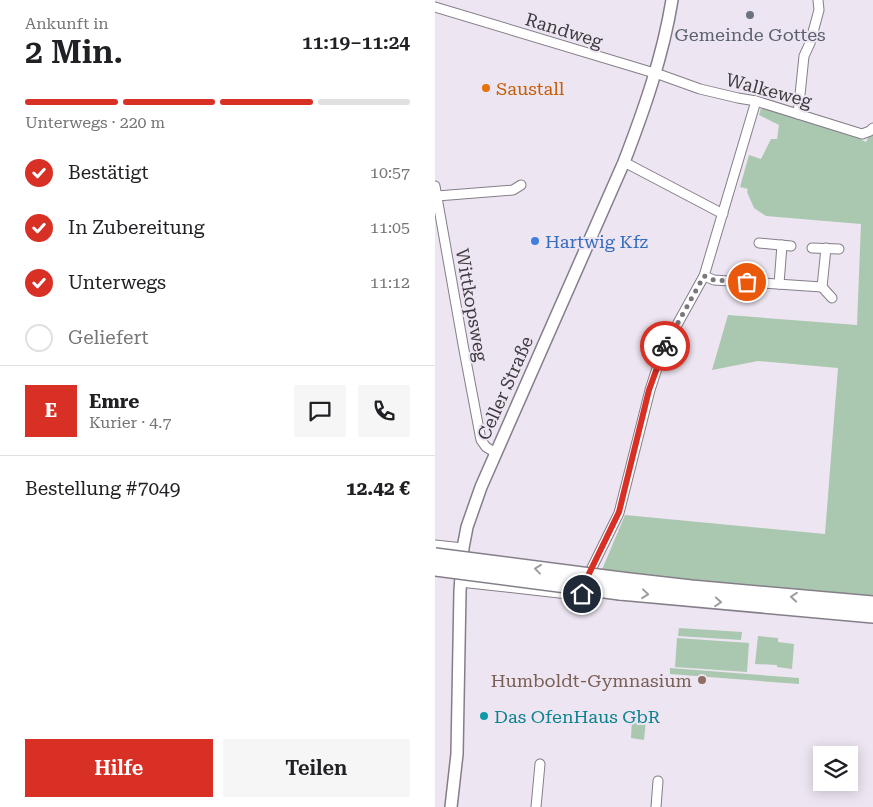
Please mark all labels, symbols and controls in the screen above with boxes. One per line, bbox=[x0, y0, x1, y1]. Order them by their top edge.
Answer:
street label: Randweg bbox=[523, 8, 606, 52]
marker: Gemeinde Gottes bbox=[744, 9, 756, 21]
text: Ankunft in bbox=[25, 14, 109, 33]
place label: Gemeinde Gottes bbox=[674, 24, 826, 45]
text: 11:19–11:24 bbox=[302, 31, 410, 54]
text: 2 Min. bbox=[25, 33, 123, 71]
street label: Walkeweg bbox=[724, 68, 815, 112]
place label: Saustall bbox=[496, 78, 565, 99]
marker: Saustall bbox=[480, 82, 492, 94]
text: Unterwegs · 220 m bbox=[25, 113, 165, 132]
icon: check bbox=[25, 159, 53, 187]
text: Bestätigt bbox=[68, 161, 149, 184]
text: 10:57 bbox=[370, 163, 410, 182]
icon: check bbox=[25, 214, 53, 242]
text: In Zubereitung bbox=[68, 216, 205, 239]
text: 11:05 bbox=[370, 218, 410, 237]
place label: Hartwig Kfz bbox=[545, 231, 649, 252]
marker: Hartwig Kfz bbox=[529, 235, 541, 247]
street label: Wittkopsweg bbox=[452, 247, 492, 364]
pin bbox=[726, 261, 768, 303]
icon: bag bbox=[733, 268, 761, 296]
icon: check bbox=[25, 269, 53, 297]
text: Unterwegs bbox=[68, 271, 166, 294]
text: 11:12 bbox=[370, 273, 410, 292]
courier bbox=[640, 321, 690, 371]
text: Geliefert bbox=[68, 326, 149, 349]
icon: bike bbox=[651, 332, 679, 360]
street label: Celler Straße bbox=[473, 333, 537, 443]
button: chat bbox=[294, 385, 346, 437]
button: phone bbox=[358, 385, 410, 437]
text: Emre bbox=[89, 390, 139, 413]
text: E bbox=[45, 399, 57, 422]
text: Kurier · 4.7 bbox=[89, 413, 171, 432]
text: Bestellung #7049 bbox=[25, 477, 180, 500]
text: 12.42 € bbox=[346, 477, 410, 500]
one-way arrow bbox=[534, 564, 542, 575]
pin bbox=[561, 573, 603, 615]
icon: home bbox=[568, 580, 596, 608]
one-way arrow bbox=[641, 588, 649, 599]
one-way arrow bbox=[789, 591, 797, 602]
one-way arrow bbox=[714, 596, 722, 607]
place label: Humboldt-Gymnasium bbox=[491, 670, 692, 691]
marker: Humboldt-Gymnasium bbox=[696, 674, 708, 686]
place label: Das OfenHaus GbR bbox=[494, 706, 661, 727]
marker: Das OfenHaus GbR bbox=[478, 710, 490, 722]
button: Hilfe bbox=[25, 739, 213, 797]
button: Teilen bbox=[223, 739, 410, 797]
map controls bbox=[813, 746, 858, 791]
button: layers bbox=[813, 746, 858, 791]

